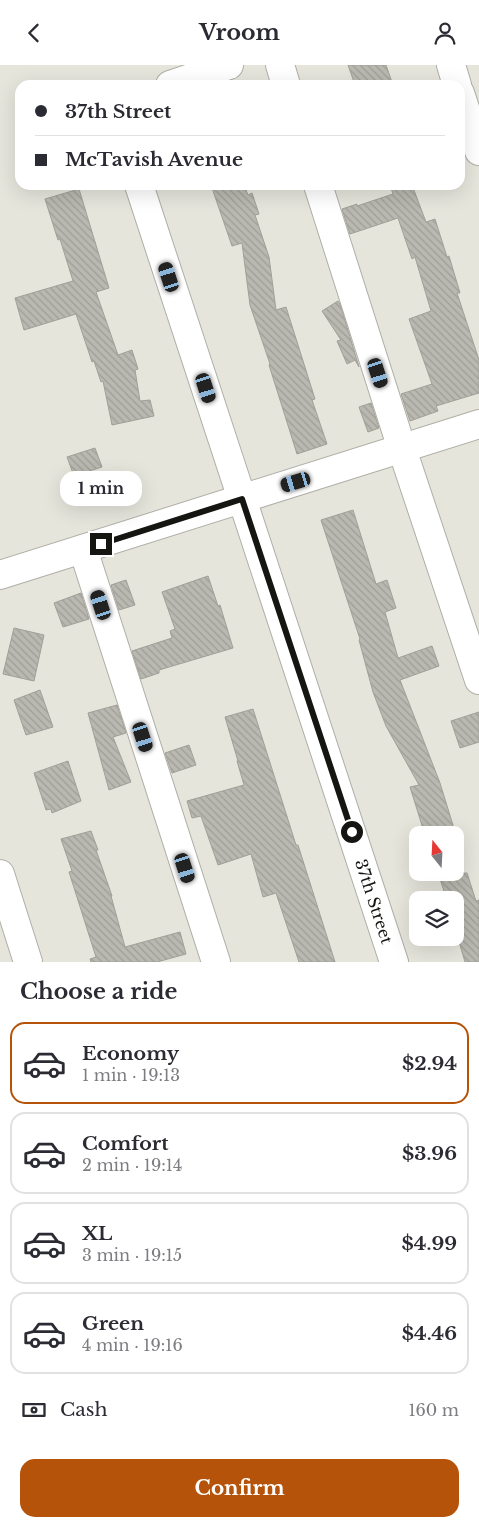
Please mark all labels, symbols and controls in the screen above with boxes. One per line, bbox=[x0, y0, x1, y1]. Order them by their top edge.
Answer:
icon: back bbox=[20, 19, 48, 47]
text: Vroom bbox=[199, 19, 280, 46]
icon: person bbox=[431, 19, 459, 47]
text: 37th Street bbox=[65, 100, 171, 123]
text: McTavish Avenue bbox=[65, 148, 243, 171]
car bbox=[157, 260, 180, 294]
car bbox=[366, 356, 389, 390]
car bbox=[194, 371, 217, 405]
car bbox=[279, 470, 312, 494]
callout: 1 min bbox=[60, 471, 142, 507]
text: 1 min bbox=[78, 478, 124, 498]
route end bbox=[90, 533, 112, 555]
car bbox=[89, 588, 112, 622]
car bbox=[131, 720, 154, 754]
route start bbox=[341, 821, 363, 843]
north arrow bbox=[409, 826, 464, 881]
map controls bbox=[409, 826, 464, 946]
car bbox=[173, 851, 196, 885]
street label: 37th Street bbox=[351, 857, 397, 946]
button: layers bbox=[409, 891, 464, 946]
text: Choose a ride bbox=[20, 978, 177, 1005]
icon: car bbox=[22, 1041, 67, 1086]
text: Economy bbox=[82, 1042, 179, 1065]
text: $2.94 bbox=[402, 1052, 457, 1075]
text: 1 min · 19:13 bbox=[82, 1065, 180, 1085]
icon: car bbox=[22, 1131, 67, 1176]
text: Comfort bbox=[82, 1132, 169, 1155]
text: $3.96 bbox=[402, 1142, 457, 1165]
text: 2 min · 19:14 bbox=[82, 1155, 182, 1175]
icon: car bbox=[22, 1221, 67, 1266]
text: XL bbox=[82, 1222, 112, 1245]
text: $4.99 bbox=[402, 1232, 457, 1255]
text: 3 min · 19:15 bbox=[82, 1245, 182, 1265]
icon: car bbox=[22, 1311, 67, 1356]
text: Green bbox=[82, 1312, 144, 1335]
text: $4.46 bbox=[402, 1322, 457, 1345]
text: 4 min · 19:16 bbox=[82, 1335, 183, 1355]
icon: cash bbox=[20, 1396, 48, 1424]
text: Cash bbox=[60, 1398, 107, 1421]
text: 160 m bbox=[408, 1400, 459, 1420]
button: Confirm bbox=[20, 1459, 459, 1517]

